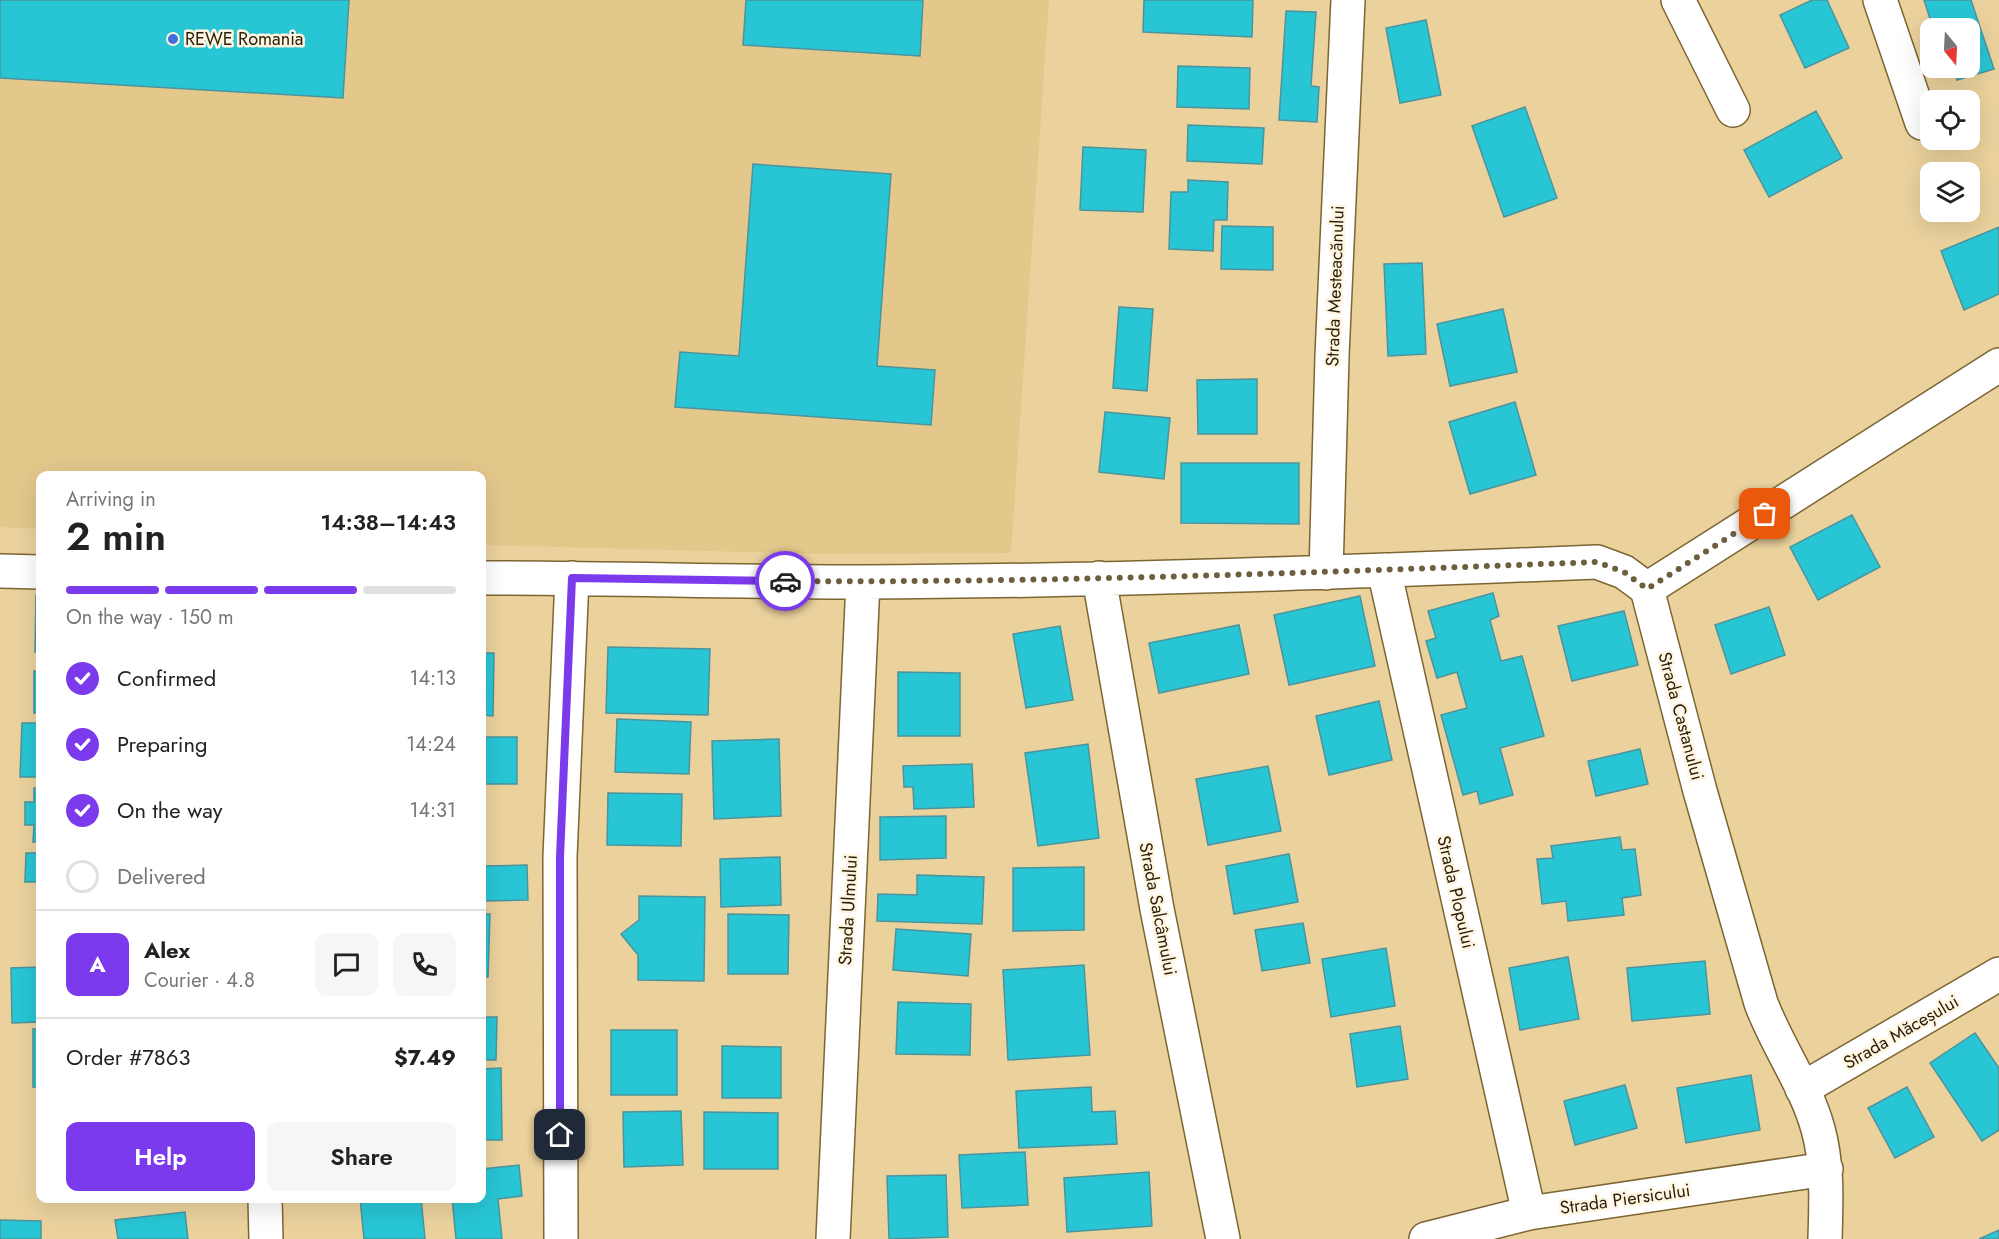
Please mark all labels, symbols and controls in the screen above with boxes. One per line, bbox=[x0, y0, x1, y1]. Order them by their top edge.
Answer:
north arrow bbox=[1920, 18, 1980, 78]
map controls bbox=[1920, 18, 1980, 222]
place label: REWE Romania bbox=[185, 26, 304, 52]
marker: REWE Romania bbox=[166, 32, 180, 46]
button: locate bbox=[1920, 90, 1980, 150]
button: layers bbox=[1920, 162, 1980, 222]
street label: Strada Mesteacănului bbox=[1319, 205, 1351, 367]
text: Arriving in bbox=[66, 485, 156, 514]
pin bbox=[1739, 488, 1790, 539]
icon: bag bbox=[1748, 497, 1781, 530]
text: 14:38–14:43 bbox=[320, 506, 456, 538]
text: 2 min bbox=[66, 508, 166, 565]
courier bbox=[755, 551, 815, 611]
icon: car bbox=[769, 565, 802, 598]
text: On the way · 150 m bbox=[66, 603, 234, 632]
street label: Strada Castanului bbox=[1651, 649, 1711, 783]
icon: check bbox=[66, 662, 99, 695]
text: Confirmed bbox=[117, 662, 216, 694]
text: 14:13 bbox=[409, 664, 456, 693]
icon: check bbox=[66, 728, 99, 761]
text: Preparing bbox=[117, 728, 208, 760]
text: 14:24 bbox=[406, 730, 456, 759]
icon: check bbox=[66, 794, 99, 827]
text: On the way bbox=[117, 794, 222, 826]
text: 14:31 bbox=[409, 796, 456, 825]
street label: Strada Plopului bbox=[1430, 833, 1482, 951]
street label: Strada Salcâmului bbox=[1132, 840, 1184, 978]
street label: Strada Ulmului bbox=[832, 854, 864, 966]
text: Delivered bbox=[117, 860, 206, 892]
button: chat bbox=[315, 933, 378, 996]
button: phone bbox=[393, 933, 456, 996]
text: Alex bbox=[144, 934, 190, 966]
text: A bbox=[89, 948, 106, 980]
text: Courier · 4.8 bbox=[144, 966, 255, 995]
street label: Strada Măceșului bbox=[1838, 988, 1964, 1076]
text: Order #7863 bbox=[66, 1041, 191, 1073]
text: $7.49 bbox=[394, 1041, 456, 1073]
pin bbox=[534, 1109, 585, 1160]
icon: home bbox=[543, 1118, 576, 1151]
button: Help bbox=[66, 1122, 255, 1191]
button: Share bbox=[267, 1122, 456, 1191]
street label: Strada Piersicului bbox=[1558, 1177, 1692, 1221]

